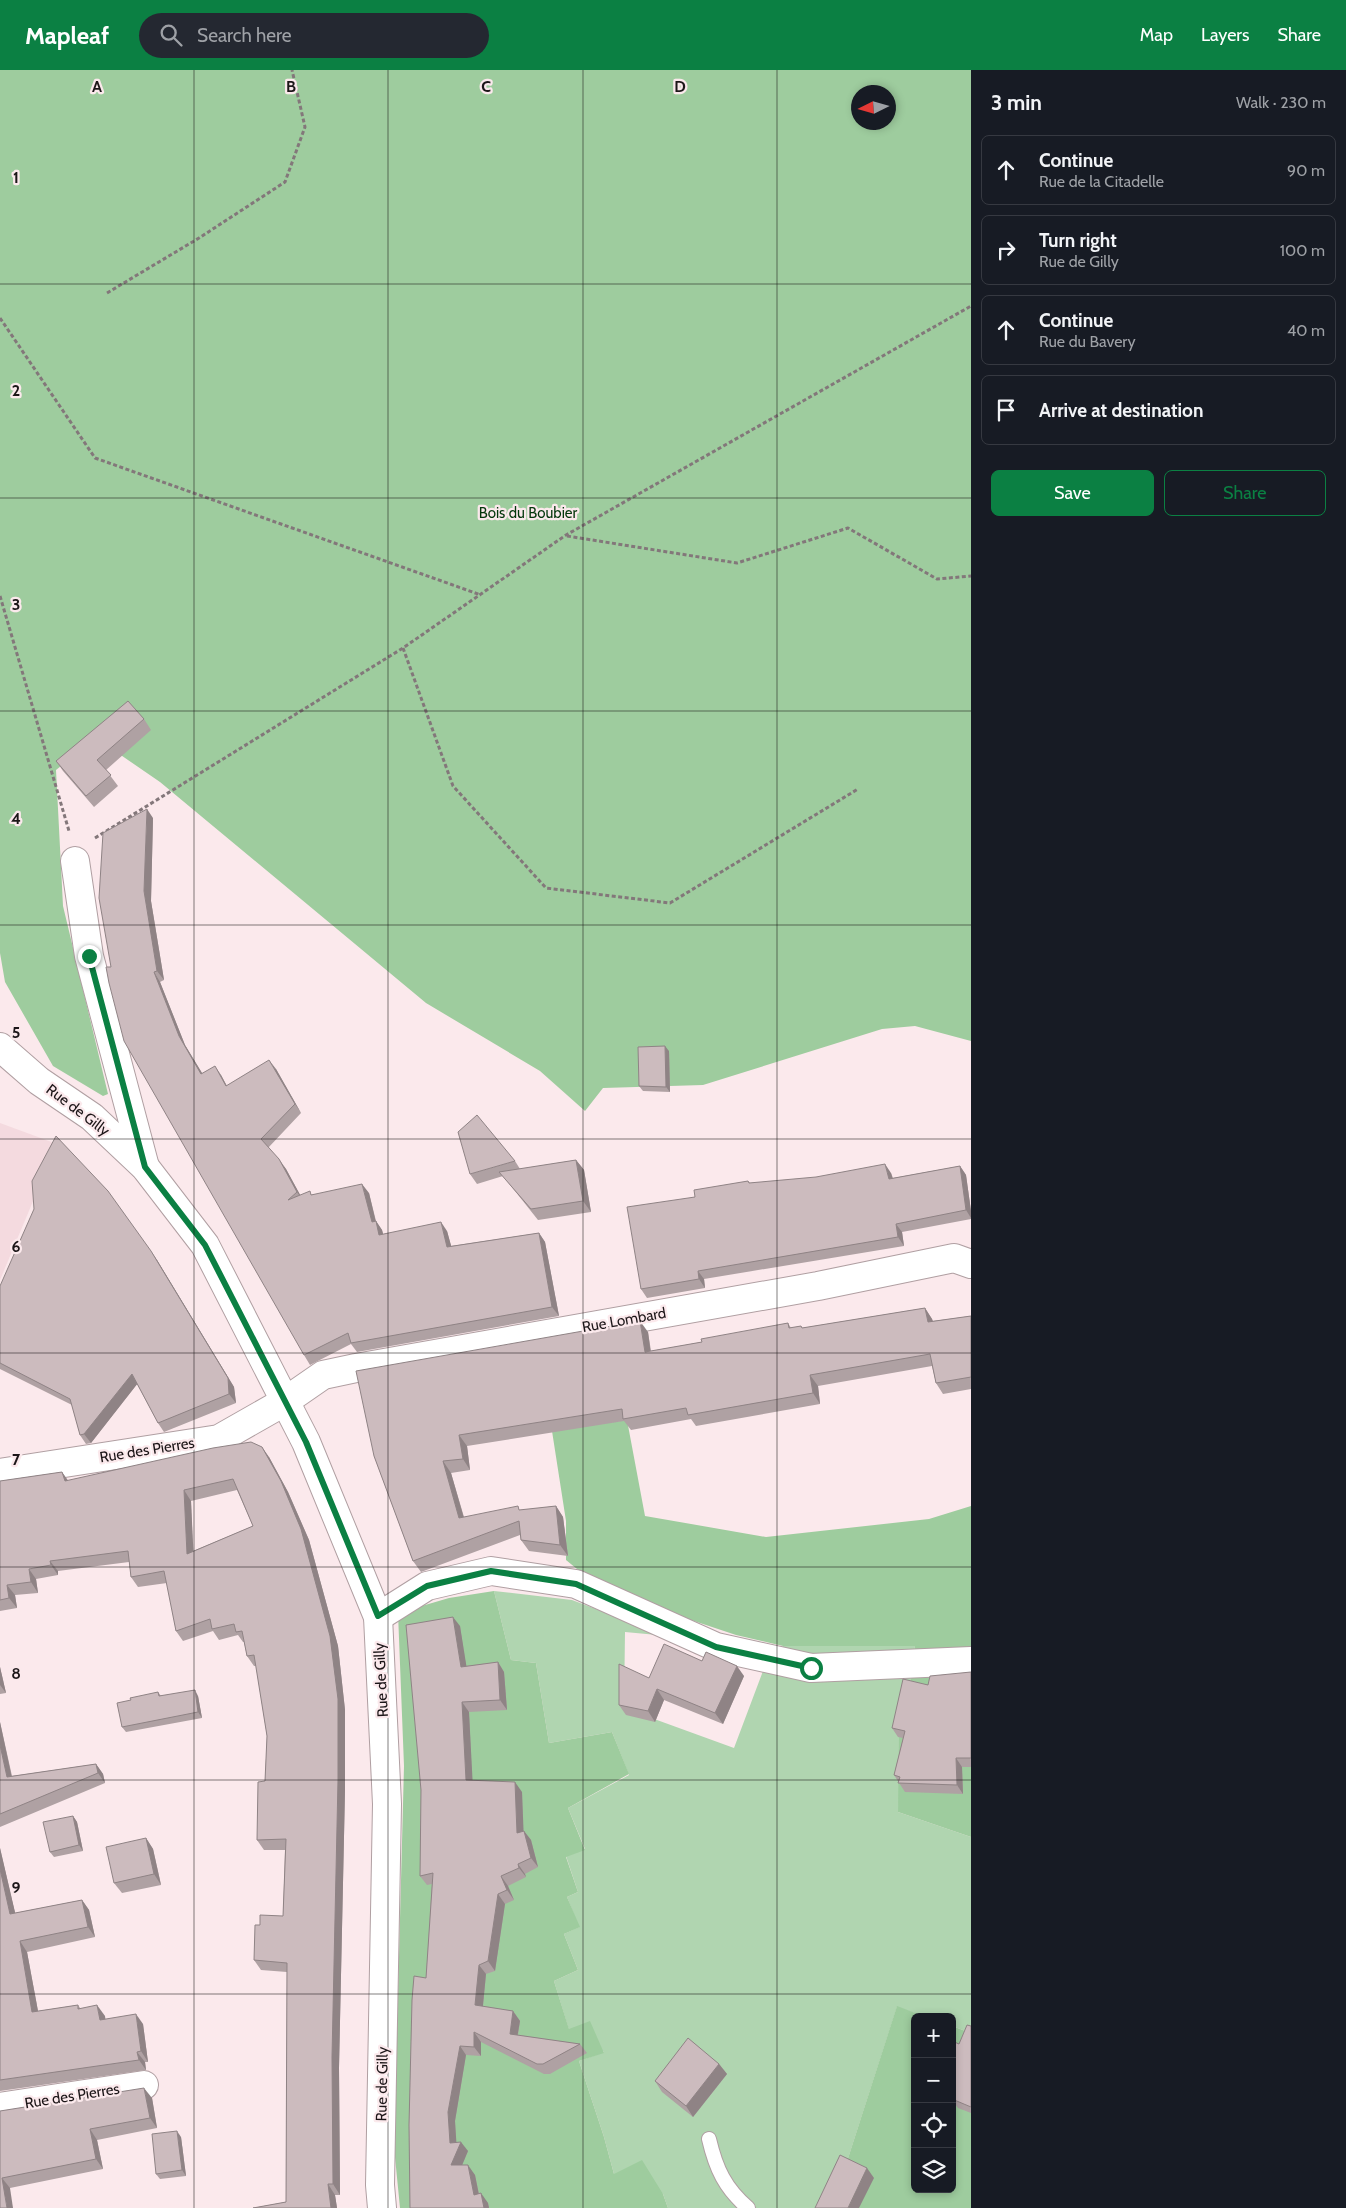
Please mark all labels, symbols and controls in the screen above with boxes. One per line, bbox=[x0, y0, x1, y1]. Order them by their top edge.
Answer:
search box bbox=[139, 13, 489, 58]
text: Mapleaf bbox=[25, 21, 109, 50]
icon: search bbox=[157, 21, 185, 49]
text: Search here bbox=[197, 24, 291, 47]
text: Map bbox=[1140, 24, 1173, 46]
text: Layers bbox=[1201, 24, 1250, 46]
text: Share bbox=[1278, 24, 1321, 46]
text: A bbox=[92, 77, 102, 96]
text: B bbox=[286, 77, 296, 96]
text: C bbox=[481, 77, 491, 96]
text: D bbox=[674, 77, 686, 96]
north arrow bbox=[851, 85, 896, 130]
text: 3 min bbox=[991, 90, 1042, 115]
text: Walk · 230 m bbox=[1236, 93, 1326, 112]
text: Continue bbox=[1039, 149, 1113, 172]
icon: ahead bbox=[992, 156, 1020, 184]
text: 90 m bbox=[1287, 161, 1325, 180]
text: 1 bbox=[13, 168, 19, 187]
text: Rue de la Citadelle bbox=[1039, 172, 1164, 191]
text: Turn right bbox=[1039, 229, 1117, 252]
icon: right bbox=[992, 236, 1020, 264]
text: 100 m bbox=[1280, 241, 1325, 260]
text: Rue de Gilly bbox=[1039, 252, 1119, 271]
text: Continue bbox=[1039, 309, 1113, 332]
icon: ahead bbox=[992, 316, 1020, 344]
text: 40 m bbox=[1287, 321, 1325, 340]
text: Rue du Bavery bbox=[1039, 332, 1136, 351]
text: 2 bbox=[12, 381, 20, 400]
icon: arrive bbox=[992, 396, 1020, 424]
text: Arrive at destination bbox=[1039, 399, 1203, 422]
button: Save bbox=[991, 470, 1154, 516]
button: Share bbox=[1164, 470, 1326, 516]
park label: Bois du Boubier bbox=[479, 504, 578, 522]
text: 3 bbox=[12, 595, 20, 614]
text: 4 bbox=[11, 809, 21, 828]
route end bbox=[78, 945, 101, 968]
text: 5 bbox=[12, 1023, 20, 1042]
street label: Rue de Gilly bbox=[43, 1080, 114, 1140]
text: 6 bbox=[12, 1237, 21, 1256]
street label: Rue Lombard bbox=[581, 1304, 667, 1336]
street label: Rue des Pierres bbox=[98, 1434, 196, 1466]
text: 7 bbox=[12, 1450, 21, 1469]
street label: Rue de Gilly bbox=[370, 1642, 392, 1718]
route start bbox=[800, 1657, 823, 1680]
text: 8 bbox=[11, 1664, 21, 1683]
text: 9 bbox=[12, 1878, 21, 1897]
map controls bbox=[911, 2013, 956, 2193]
button: + bbox=[911, 2013, 956, 2058]
street label: Rue de Gilly bbox=[372, 2046, 392, 2122]
button: − bbox=[911, 2058, 956, 2103]
street label: Rue des Pierres bbox=[23, 2080, 121, 2112]
button: locate bbox=[911, 2103, 956, 2148]
button: layers bbox=[911, 2148, 956, 2193]

